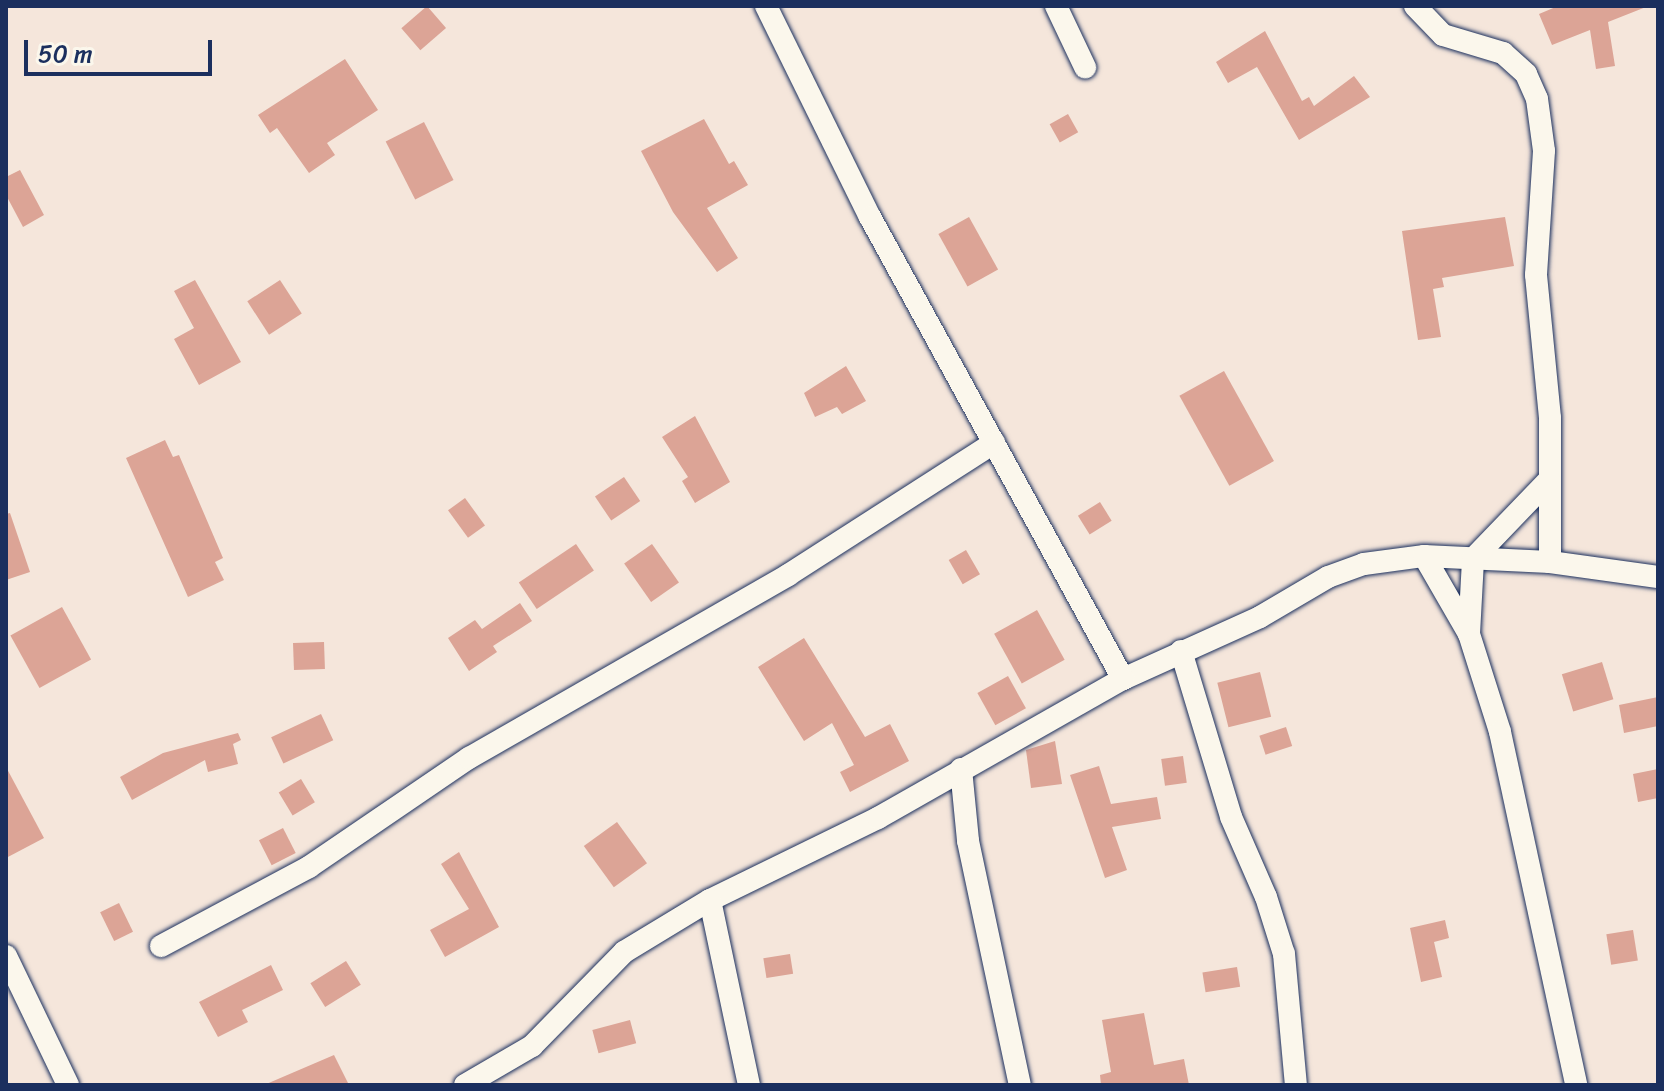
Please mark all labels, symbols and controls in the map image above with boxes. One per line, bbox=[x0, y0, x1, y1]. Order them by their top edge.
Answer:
scale bar bbox=[28, 24, 216, 74]
text: 50 m bbox=[38, 33, 93, 75]

